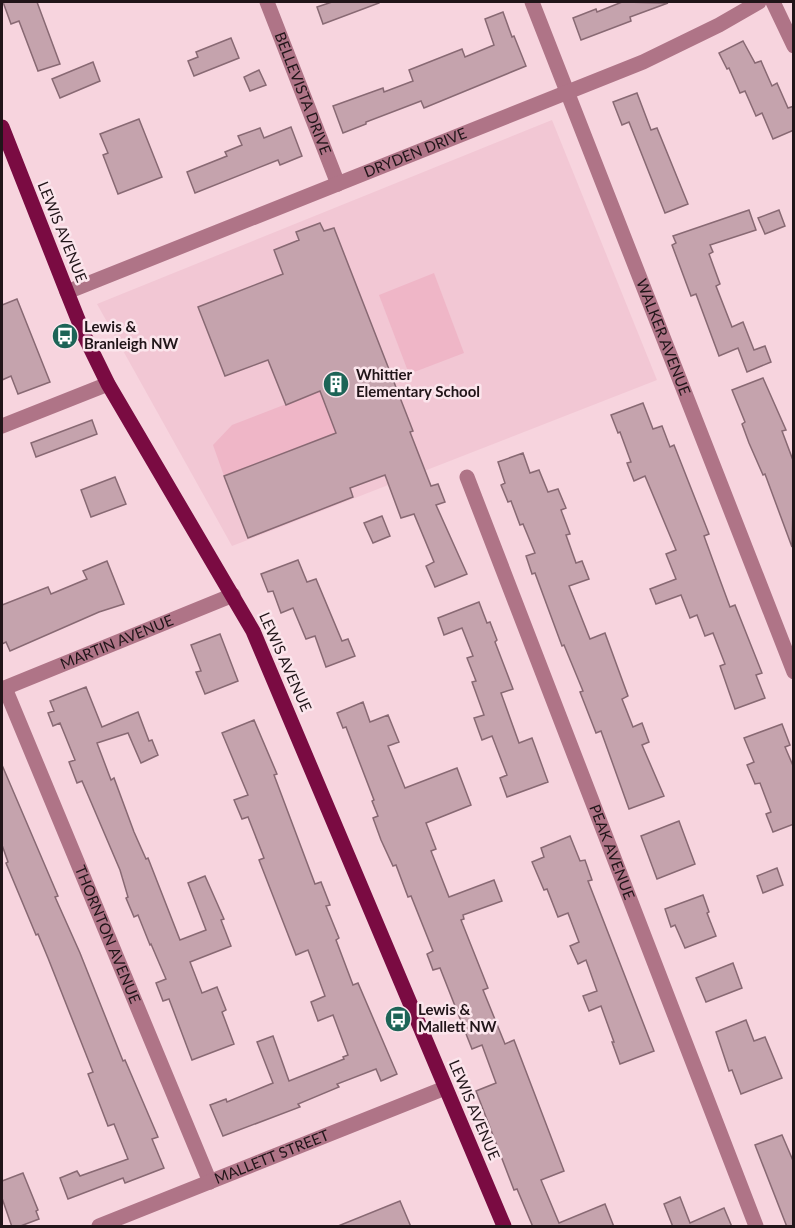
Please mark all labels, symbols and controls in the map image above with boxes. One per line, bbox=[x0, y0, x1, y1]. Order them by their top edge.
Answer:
street label: BELLEVISTA DRIVE bbox=[272, 29, 336, 157]
street label: DRYDEN DRIVE bbox=[361, 123, 469, 181]
street label: LEWIS AVENUE bbox=[35, 179, 91, 285]
street label: WALKER AVENUE bbox=[633, 276, 695, 398]
place label: Lewis & Branleigh NW bbox=[84, 317, 178, 352]
bus stop icon: Lewis & Branleigh NW bbox=[50, 321, 80, 351]
place label: Whittier Elementary School bbox=[356, 365, 480, 400]
building icon: Whittier Elementary School bbox=[321, 369, 351, 399]
street label: LEWIS AVENUE bbox=[256, 609, 316, 714]
street label: MARTIN AVENUE bbox=[57, 610, 176, 672]
street label: PEAK AVENUE bbox=[586, 802, 639, 902]
street label: THORNTON AVENUE bbox=[72, 863, 145, 1006]
place label: Lewis & Mallett NW bbox=[418, 1000, 497, 1035]
bus stop icon: Lewis & Mallett NW bbox=[383, 1004, 413, 1034]
street label: LEWIS AVENUE bbox=[446, 1057, 504, 1162]
street label: MALLETT STREET bbox=[211, 1125, 331, 1187]

